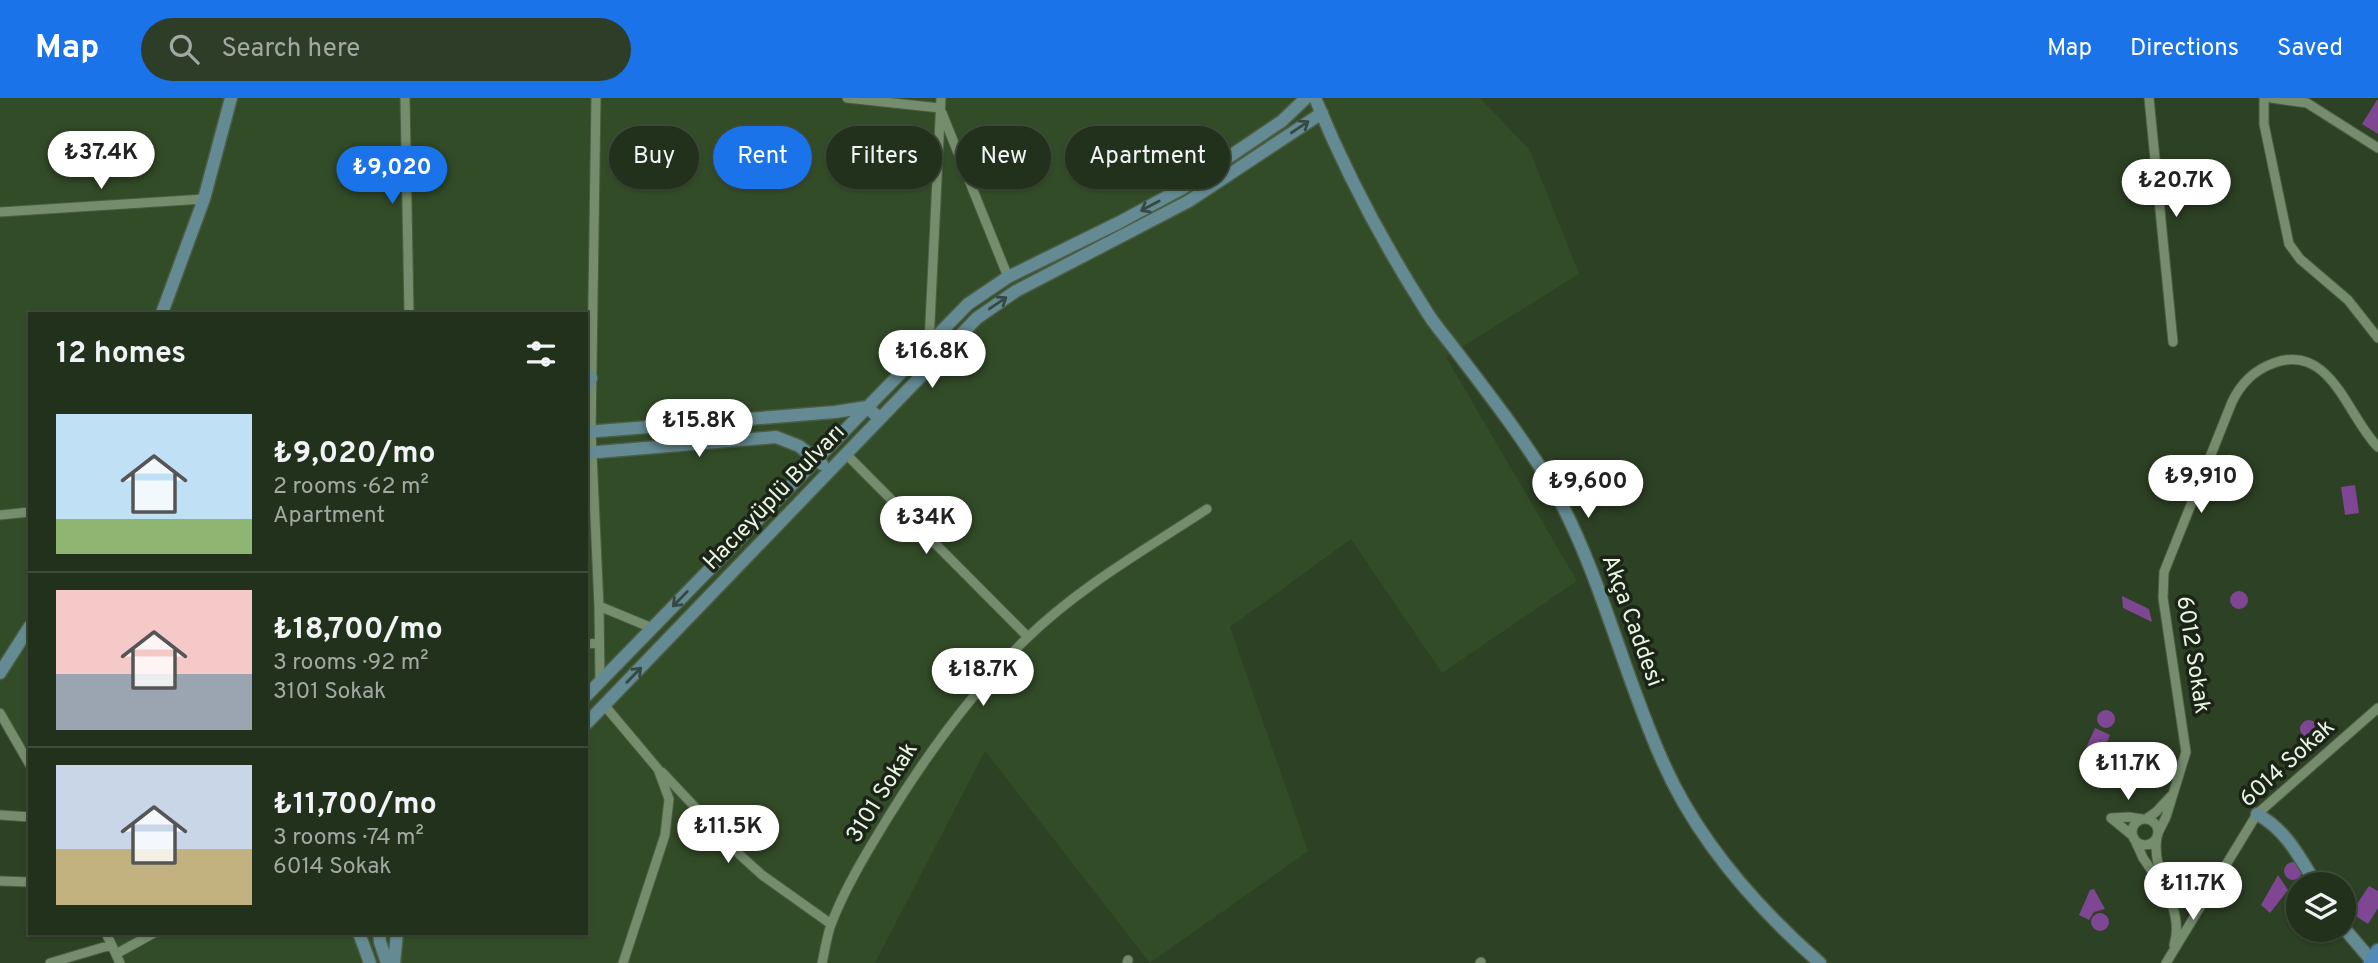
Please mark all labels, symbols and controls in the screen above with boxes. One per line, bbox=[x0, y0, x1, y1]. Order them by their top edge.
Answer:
search box bbox=[141, 18, 631, 81]
text: Map bbox=[35, 28, 99, 70]
icon: search bbox=[165, 30, 203, 68]
text: Search here bbox=[221, 33, 360, 66]
text: Map bbox=[2047, 34, 2092, 64]
text: Directions bbox=[2130, 34, 2239, 64]
text: Saved bbox=[2277, 34, 2343, 64]
one-way arrow bbox=[1290, 120, 1309, 134]
chip: Buy bbox=[609, 126, 699, 189]
chip: Rent bbox=[713, 126, 812, 189]
chip: Filters bbox=[826, 126, 942, 189]
chip: New bbox=[956, 126, 1051, 189]
chip: Apartment bbox=[1065, 126, 1230, 189]
pin: ₺37.4K bbox=[44, 132, 158, 191]
text: ₺37.4K bbox=[64, 139, 138, 168]
pin: ₺9,020 bbox=[335, 146, 449, 206]
text: ₺9,020 bbox=[352, 154, 432, 183]
pin: ₺20.7K bbox=[2119, 159, 2233, 219]
text: ₺20.7K bbox=[2138, 167, 2214, 196]
one-way arrow bbox=[1140, 199, 1161, 213]
one-way arrow bbox=[988, 296, 1007, 310]
pin: ₺16.8K bbox=[875, 330, 989, 390]
icon: filters bbox=[522, 335, 560, 373]
text: 12 homes bbox=[56, 336, 186, 373]
text: ₺16.8K bbox=[895, 338, 969, 367]
pin: ₺15.8K bbox=[642, 400, 756, 459]
text: ₺15.8K bbox=[662, 407, 736, 436]
street label: Hacıeyüplü Bulvarı bbox=[698, 419, 852, 577]
text: ₺9,020/mo bbox=[273, 436, 436, 473]
icon: home bbox=[112, 442, 196, 526]
pin: ₺9,910 bbox=[2144, 456, 2258, 515]
pin: ₺9,600 bbox=[1531, 460, 1645, 520]
text: ₺9,910 bbox=[2164, 463, 2238, 492]
text: ₺9,600 bbox=[1548, 468, 1628, 497]
text: 2 rooms · 62 m² bbox=[273, 473, 429, 502]
pin: ₺34K bbox=[885, 496, 967, 556]
text: Apartment bbox=[273, 502, 385, 531]
text: ₺34K bbox=[896, 504, 956, 533]
street label: Akça Caddesi bbox=[1594, 551, 1668, 691]
one-way arrow bbox=[671, 590, 688, 607]
street label: 6012 Sokak bbox=[2168, 594, 2216, 716]
text: ₺18,700/mo bbox=[273, 612, 443, 649]
icon: home bbox=[112, 618, 196, 702]
pin: ₺18.7K bbox=[926, 648, 1040, 708]
text: 3 rooms · 92 m² bbox=[273, 649, 429, 678]
text: ₺18.7K bbox=[948, 656, 1018, 685]
one-way arrow bbox=[625, 667, 642, 684]
text: 3101 Sokak bbox=[273, 678, 386, 707]
street label: 6014 Sokak bbox=[2234, 714, 2342, 814]
street label: 3101 Sokak bbox=[841, 737, 925, 849]
pin: ₺11.7K bbox=[2071, 742, 2185, 802]
text: ₺11.7K bbox=[2095, 750, 2161, 779]
text: ₺11,700/mo bbox=[273, 787, 437, 824]
icon: home bbox=[112, 793, 196, 877]
pin: ₺11.5K bbox=[671, 806, 785, 865]
text: ₺11.5K bbox=[693, 813, 763, 842]
text: 3 rooms · 74 m² bbox=[273, 824, 424, 853]
text: 6014 Sokak bbox=[273, 853, 391, 882]
pin: ₺11.7K bbox=[2136, 862, 2250, 922]
text: ₺11.7K bbox=[2160, 870, 2226, 899]
map controls bbox=[2286, 872, 2356, 942]
button: layers bbox=[2286, 872, 2356, 942]

